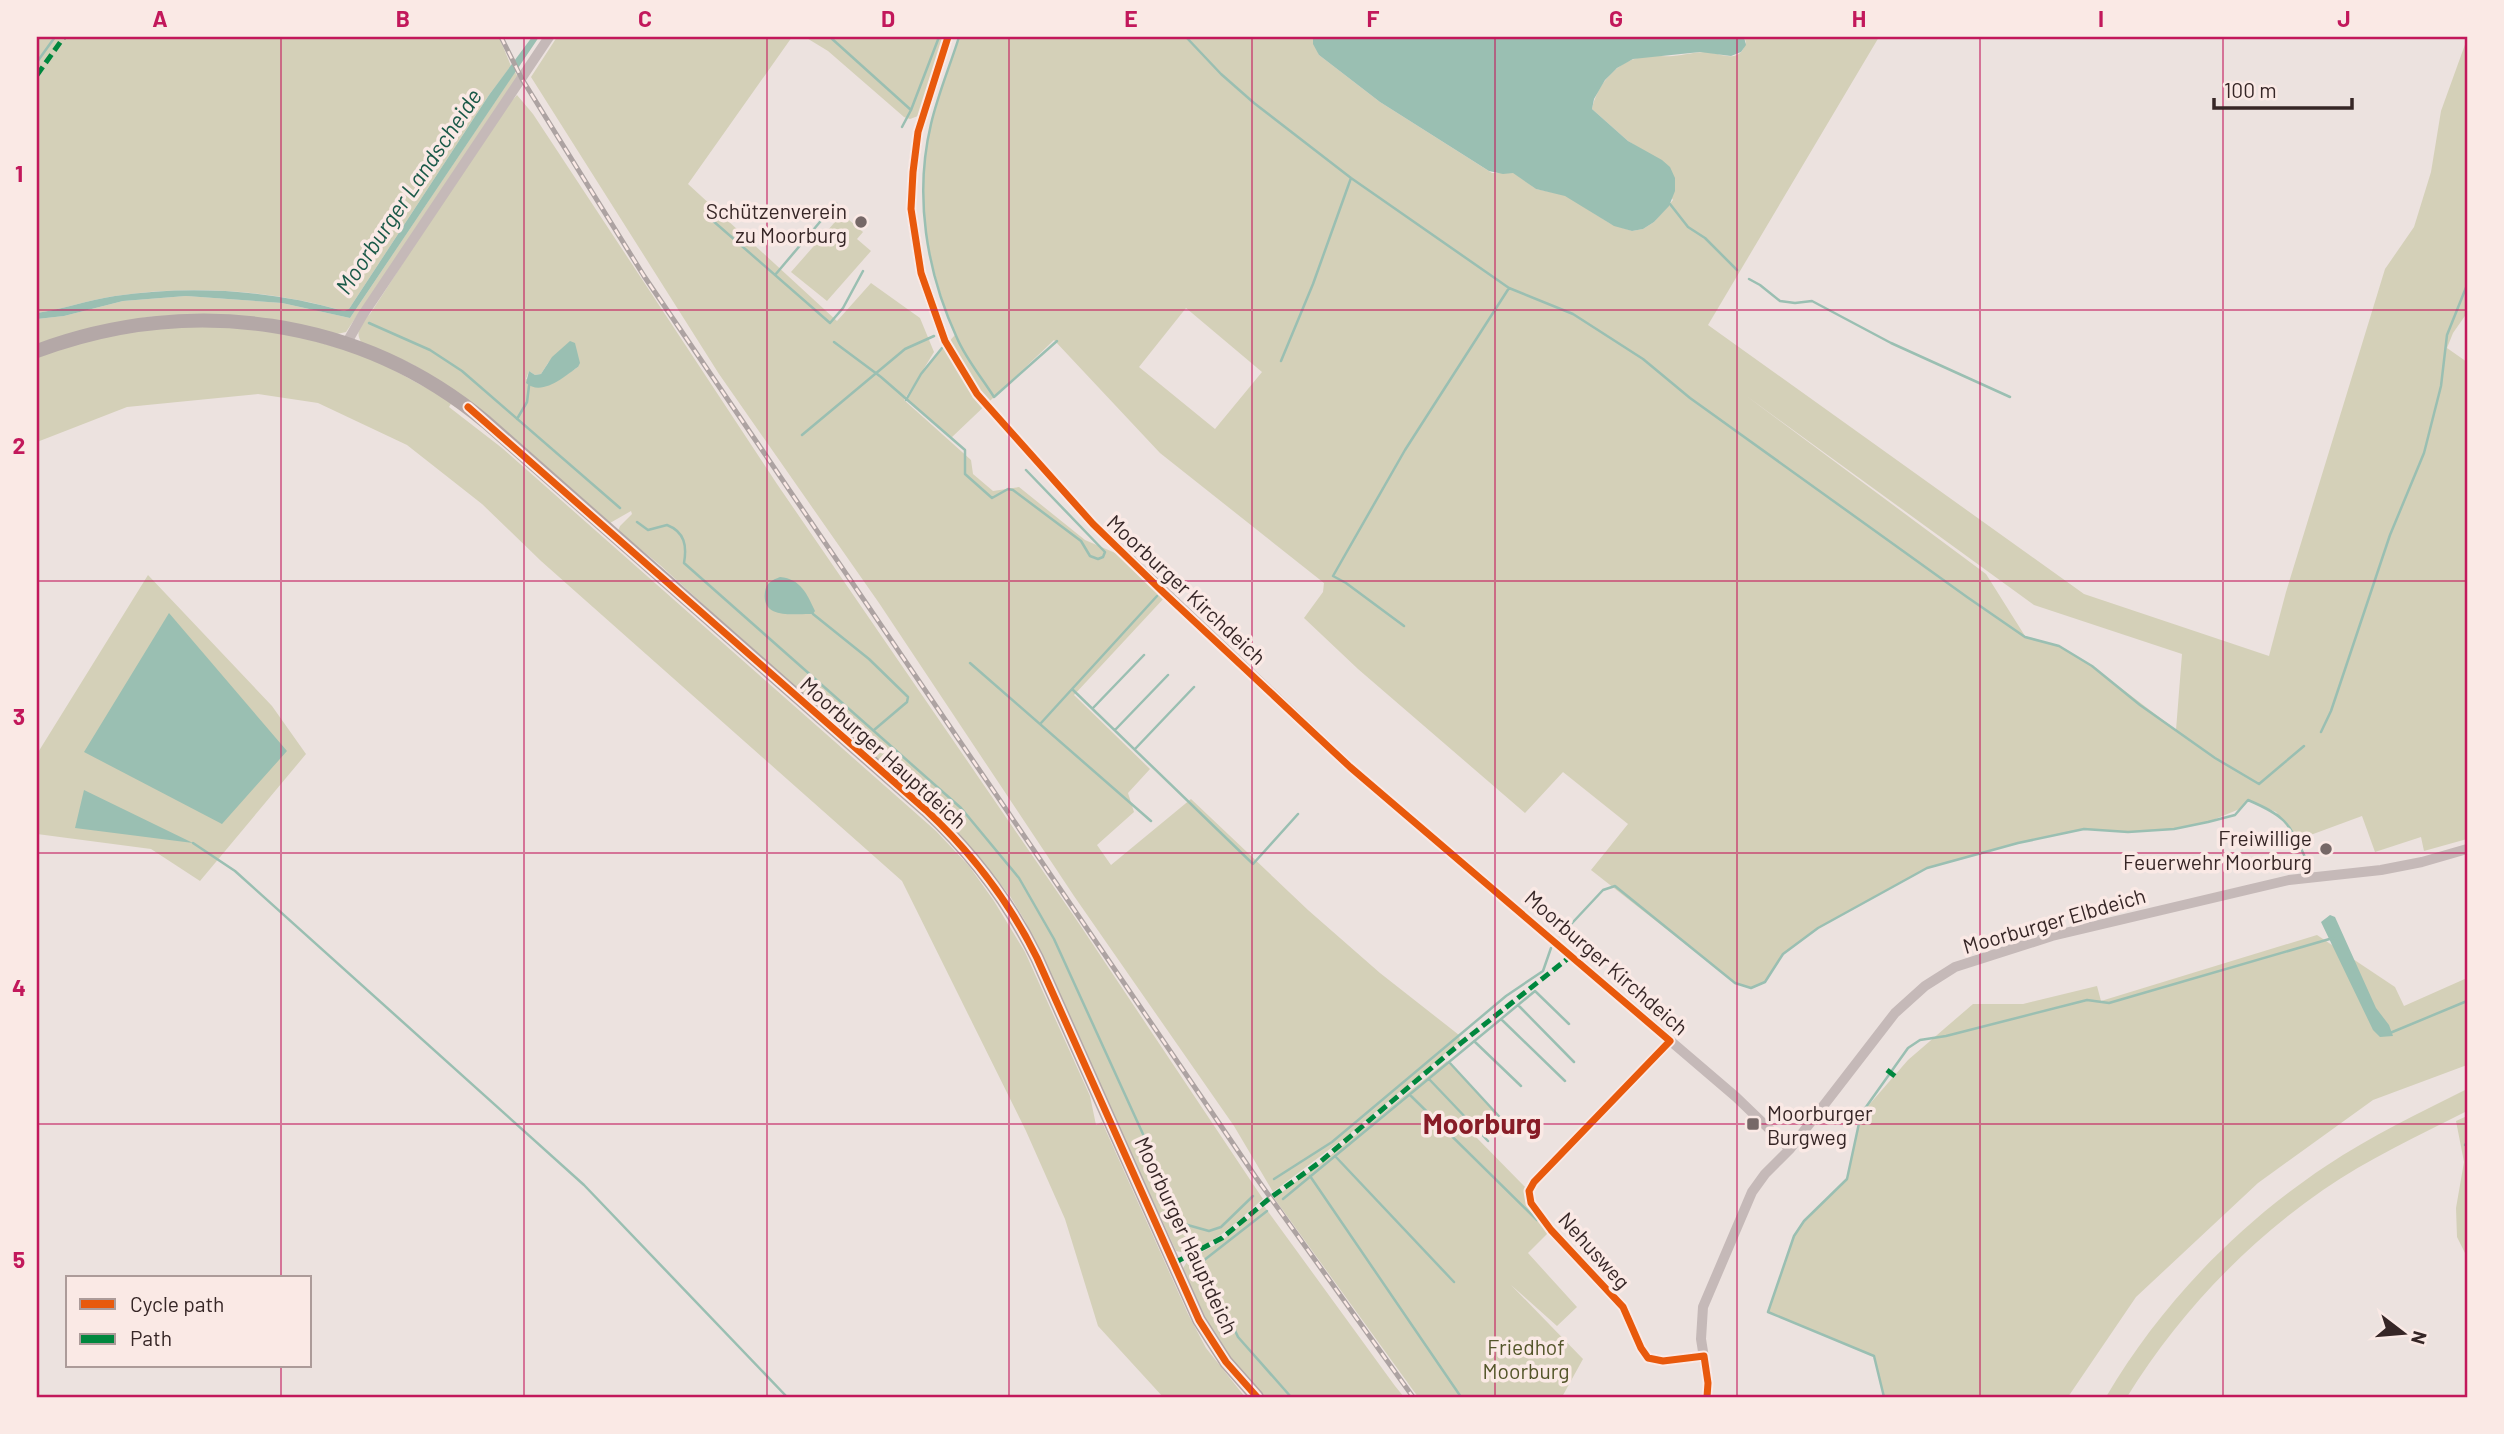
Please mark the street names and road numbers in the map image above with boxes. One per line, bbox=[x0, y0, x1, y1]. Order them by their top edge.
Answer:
street label: Moorburger Kirchdeich bbox=[1102, 509, 1272, 669]
street label: Moorburger Hauptdeich bbox=[796, 671, 972, 833]
street label: Moorburger Elbdeich bbox=[1960, 882, 2148, 958]
street label: Moorburger Kirchdeich bbox=[1520, 884, 1694, 1040]
street label: Moorburger Hauptdeich bbox=[1130, 1132, 1244, 1338]
street label: Nehusweg bbox=[1554, 1206, 1636, 1294]

